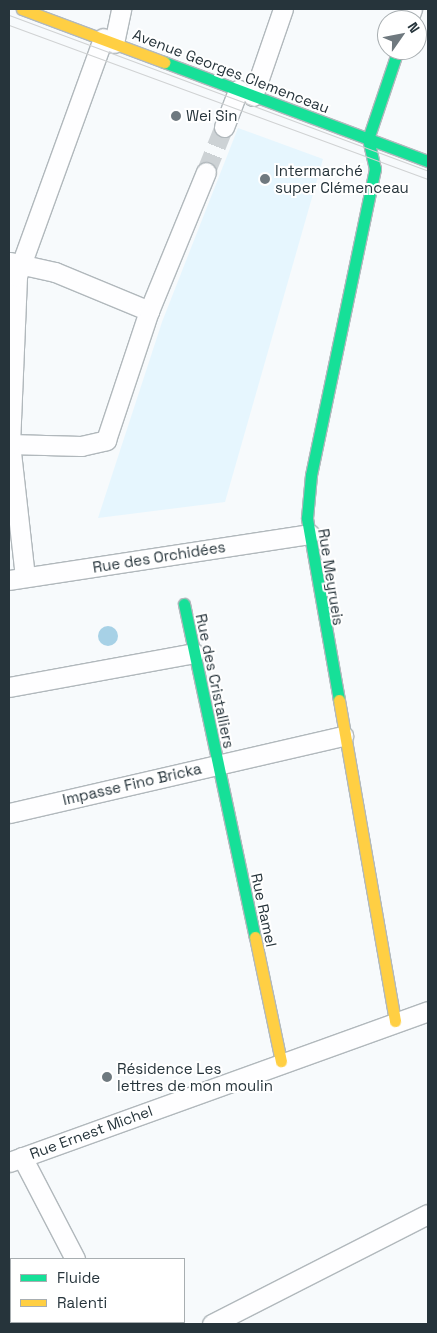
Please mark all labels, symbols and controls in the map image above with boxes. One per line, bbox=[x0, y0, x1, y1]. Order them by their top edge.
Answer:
north arrow bbox=[377, 10, 427, 60]
text: N bbox=[404, 19, 424, 36]
street label: Avenue Georges Clemenceau bbox=[130, 25, 332, 117]
place label: Wei Sin bbox=[186, 107, 237, 125]
marker: Wei Sin bbox=[170, 110, 182, 122]
place label: Intermarché super Clémenceau bbox=[275, 161, 409, 196]
marker: Intermarché super Clémenceau bbox=[259, 173, 271, 185]
street label: Rue Meyrueis bbox=[314, 527, 348, 627]
street label: Rue des Orchidées bbox=[91, 538, 227, 576]
street label: Rue des Cristalliers bbox=[192, 612, 238, 750]
street label: Impasse Fino Bricka bbox=[61, 759, 203, 809]
street label: Rue Ramel bbox=[247, 871, 281, 949]
place label: Résidence Les lettres de mon moulin bbox=[117, 1059, 273, 1094]
marker: Résidence Les lettres de mon moulin bbox=[101, 1071, 113, 1083]
street label: Rue Ernest Michel bbox=[27, 1101, 155, 1163]
legend bbox=[10, 1258, 185, 1323]
text: Fluide bbox=[57, 1268, 100, 1287]
text: Ralenti bbox=[57, 1293, 107, 1312]

